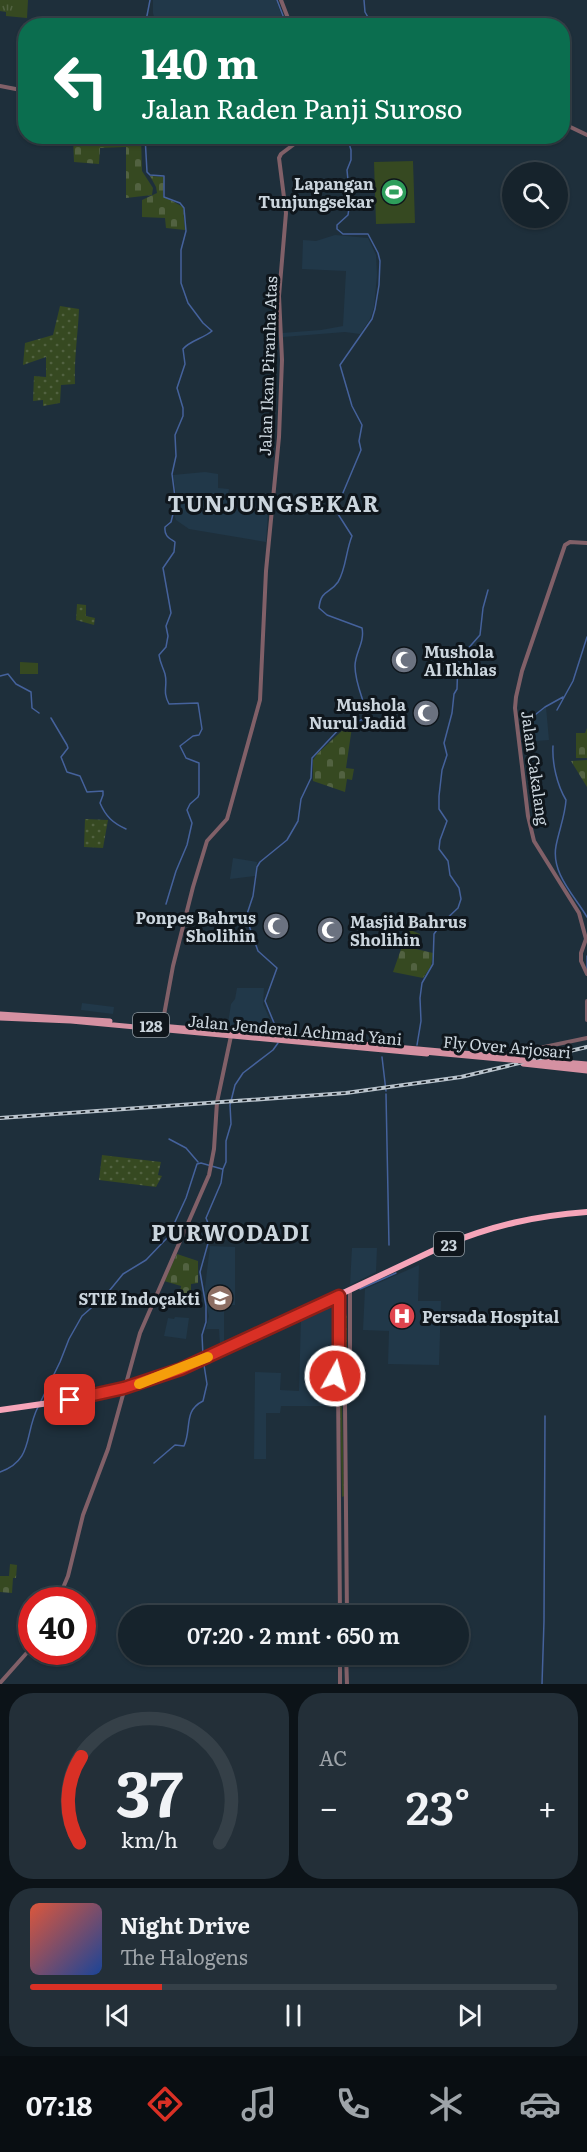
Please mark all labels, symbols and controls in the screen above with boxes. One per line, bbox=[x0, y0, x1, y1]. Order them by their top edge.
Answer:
text: 140 m bbox=[141, 30, 258, 92]
icon: left bbox=[42, 42, 120, 120]
text: Jalan Raden Panji Suroso bbox=[141, 87, 463, 127]
map controls bbox=[502, 162, 568, 228]
button: search bbox=[502, 162, 568, 228]
place label: Lapangan Tunjungsekar bbox=[258, 171, 374, 213]
sports icon: Lapangan Tunjungsekar bbox=[379, 177, 409, 207]
street label: Jalan Ikan Piranha Atas bbox=[252, 276, 282, 456]
district label: TUNJUNGSEKAR bbox=[168, 486, 380, 519]
place label: Mushola Al Ikhlas bbox=[424, 639, 497, 681]
mosque icon: Mushola Al Ikhlas bbox=[389, 645, 419, 675]
place label: Mushola Nurul Jadid bbox=[309, 692, 407, 734]
mosque icon: Mushola Nurul Jadid bbox=[411, 698, 441, 728]
street label: Jalan Cakalang bbox=[516, 709, 556, 827]
place label: Ponpes Bahrus Sholihin bbox=[135, 905, 256, 947]
place label: Masjid Bahrus Sholihin bbox=[350, 909, 466, 951]
mosque icon: Ponpes Bahrus Sholihin bbox=[261, 911, 291, 941]
mosque icon: Masjid Bahrus Sholihin bbox=[315, 915, 345, 945]
street label: Jalan Jenderal Achmad Yani bbox=[187, 1008, 403, 1050]
road number: 128 bbox=[133, 1013, 169, 1037]
street label: Fly Over Arjosari bbox=[442, 1028, 572, 1064]
district label: PURWODADI bbox=[151, 1215, 311, 1248]
road number: 23 bbox=[434, 1232, 464, 1256]
school or university icon: STIE Indoçakti bbox=[205, 1283, 235, 1313]
place label: STIE Indoçakti bbox=[78, 1286, 200, 1310]
hospital icon: Persada Hospital bbox=[387, 1301, 417, 1331]
place label: Persada Hospital bbox=[422, 1304, 559, 1328]
position arrow bbox=[303, 1344, 367, 1408]
pin bbox=[44, 1374, 95, 1425]
icon: arrive bbox=[53, 1383, 86, 1416]
speed limit sign: 40 bbox=[18, 1587, 96, 1665]
text: 07:20 · 2 mnt · 650 m bbox=[187, 1618, 400, 1651]
text: AC bbox=[319, 1742, 347, 1772]
text: 37 bbox=[115, 1744, 183, 1836]
text: 23° bbox=[406, 1772, 470, 1839]
text: − bbox=[319, 1781, 338, 1830]
text: + bbox=[538, 1781, 557, 1830]
text: km/h bbox=[120, 1823, 178, 1855]
text: Night Drive bbox=[120, 1908, 250, 1941]
text: The Halogens bbox=[120, 1941, 248, 1971]
icon: previous bbox=[101, 1999, 134, 2032]
icon: pause bbox=[277, 1999, 310, 2032]
icon: next bbox=[453, 1999, 486, 2032]
icon: directions bbox=[144, 2083, 186, 2125]
icon: music bbox=[238, 2083, 280, 2125]
icon: phone bbox=[332, 2083, 374, 2125]
icon: climate bbox=[425, 2083, 467, 2125]
icon: car bbox=[519, 2083, 561, 2125]
text: 07:18 bbox=[26, 2084, 93, 2124]

